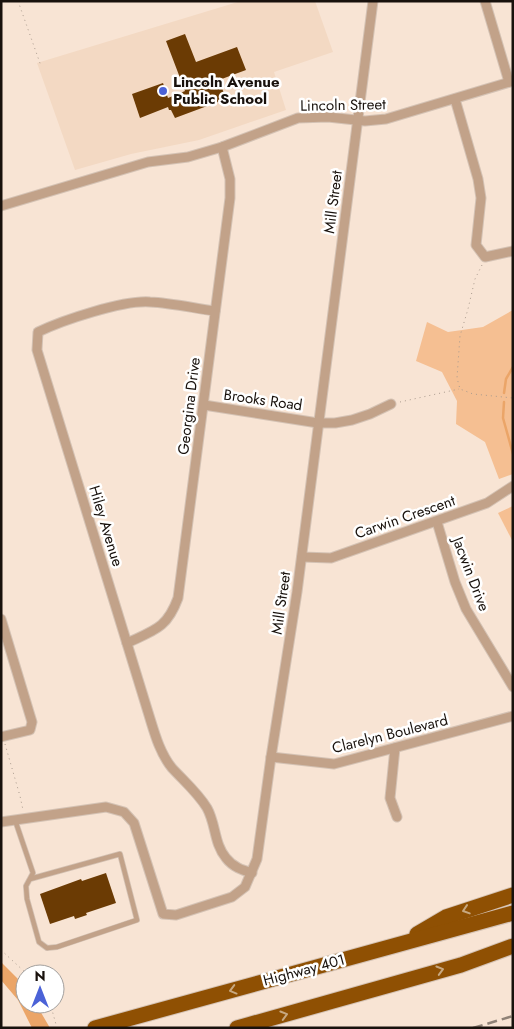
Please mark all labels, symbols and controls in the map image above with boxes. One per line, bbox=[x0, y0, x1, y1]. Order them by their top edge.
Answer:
place label: Lincoln Avenue Public School bbox=[173, 71, 280, 110]
marker: Lincoln Avenue Public School bbox=[157, 85, 169, 97]
street label: Lincoln Street bbox=[300, 93, 386, 117]
street label: Mill Street bbox=[318, 169, 348, 235]
street label: Georgina Drive bbox=[172, 356, 206, 456]
street label: Brooks Road bbox=[222, 384, 304, 416]
street label: Hiley Avenue bbox=[83, 483, 129, 569]
street label: Carwin Crescent bbox=[352, 489, 459, 544]
street label: Jacwin Drive bbox=[446, 532, 495, 615]
street label: Mill Street bbox=[266, 570, 296, 636]
street label: Clarelyn Boulevard bbox=[330, 709, 450, 759]
one-way arrow bbox=[463, 905, 471, 915]
street label: Highway 401 bbox=[261, 949, 347, 991]
north arrow bbox=[15, 964, 65, 1014]
text: N bbox=[34, 966, 46, 986]
one-way arrow bbox=[436, 966, 444, 976]
one-way arrow bbox=[228, 984, 237, 995]
one-way arrow bbox=[280, 1010, 288, 1020]

